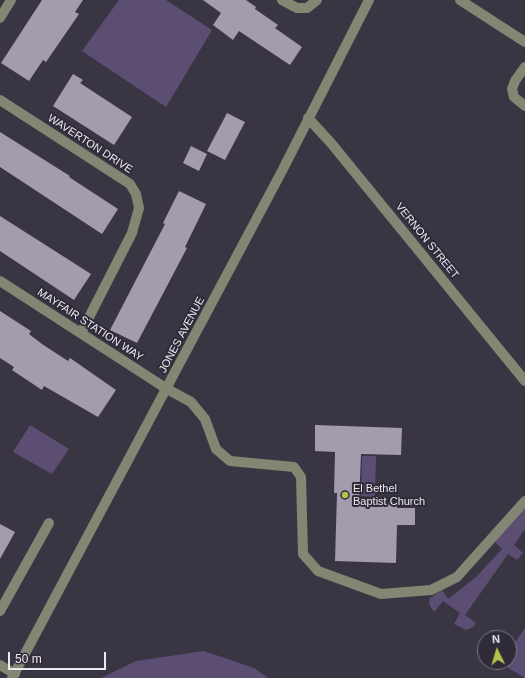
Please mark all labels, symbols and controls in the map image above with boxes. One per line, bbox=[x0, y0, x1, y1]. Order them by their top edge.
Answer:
street label: WAVERTON DRIVE bbox=[45, 112, 135, 176]
street label: VERNON STREET bbox=[392, 201, 462, 281]
street label: MAYFAIR STATION WAY bbox=[35, 286, 145, 364]
street label: JONES AVENUE bbox=[156, 295, 208, 375]
place label: El Bethel Baptist Church bbox=[353, 482, 425, 508]
marker: El Bethel Baptist Church bbox=[340, 490, 350, 500]
north arrow bbox=[477, 630, 517, 670]
text: N bbox=[492, 633, 501, 645]
scale bar bbox=[10, 644, 108, 670]
text: 50 m bbox=[15, 652, 42, 666]

